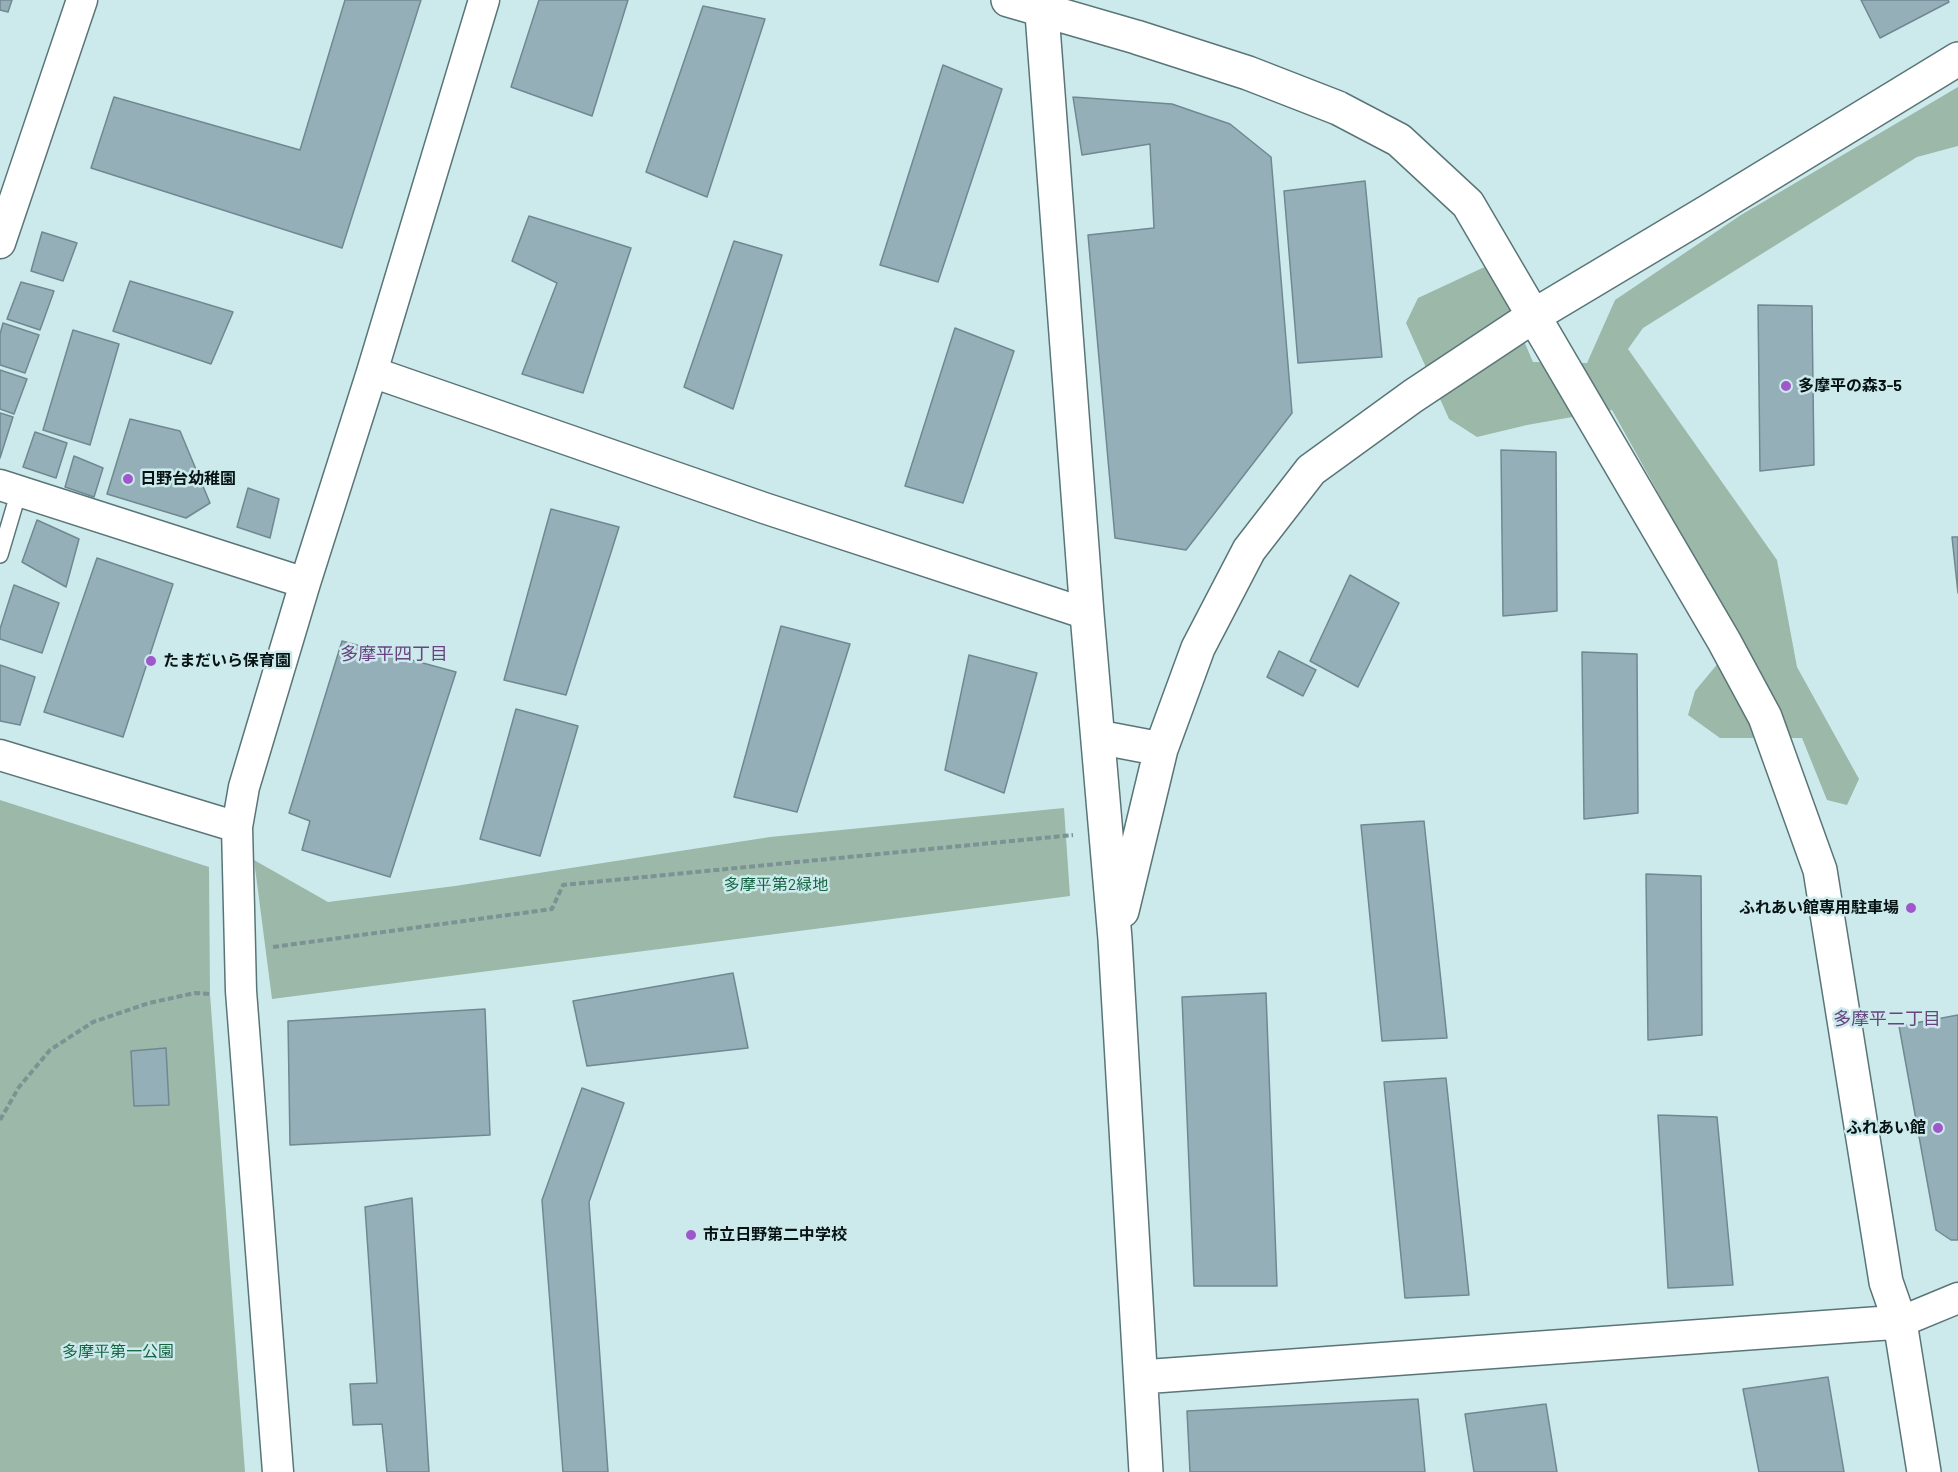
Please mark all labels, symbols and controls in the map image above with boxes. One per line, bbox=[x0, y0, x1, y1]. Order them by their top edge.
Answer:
place label: 多摩平の森3-5 bbox=[1798, 376, 1902, 396]
marker: 多摩平の森3-5 bbox=[1779, 379, 1793, 393]
place label: 日野台幼稚園 bbox=[140, 469, 236, 489]
marker: 日野台幼稚園 bbox=[121, 472, 135, 486]
district label: 多摩平四丁目 bbox=[340, 643, 448, 665]
place label: たまだいら保育園 bbox=[163, 651, 291, 671]
marker: たまだいら保育園 bbox=[144, 654, 158, 668]
park label: 多摩平第2緑地 bbox=[724, 875, 828, 895]
place label: ふれあい館専用駐車場 bbox=[1739, 898, 1899, 918]
marker: ふれあい館専用駐車場 bbox=[1904, 901, 1918, 915]
district label: 多摩平二丁目 bbox=[1833, 1008, 1941, 1030]
place label: ふれあい館 bbox=[1846, 1118, 1926, 1138]
marker: ふれあい館 bbox=[1931, 1121, 1945, 1135]
place label: 市立日野第二中学校 bbox=[703, 1225, 847, 1245]
marker: 市立日野第二中学校 bbox=[684, 1228, 698, 1242]
park label: 多摩平第一公園 bbox=[62, 1342, 174, 1362]

